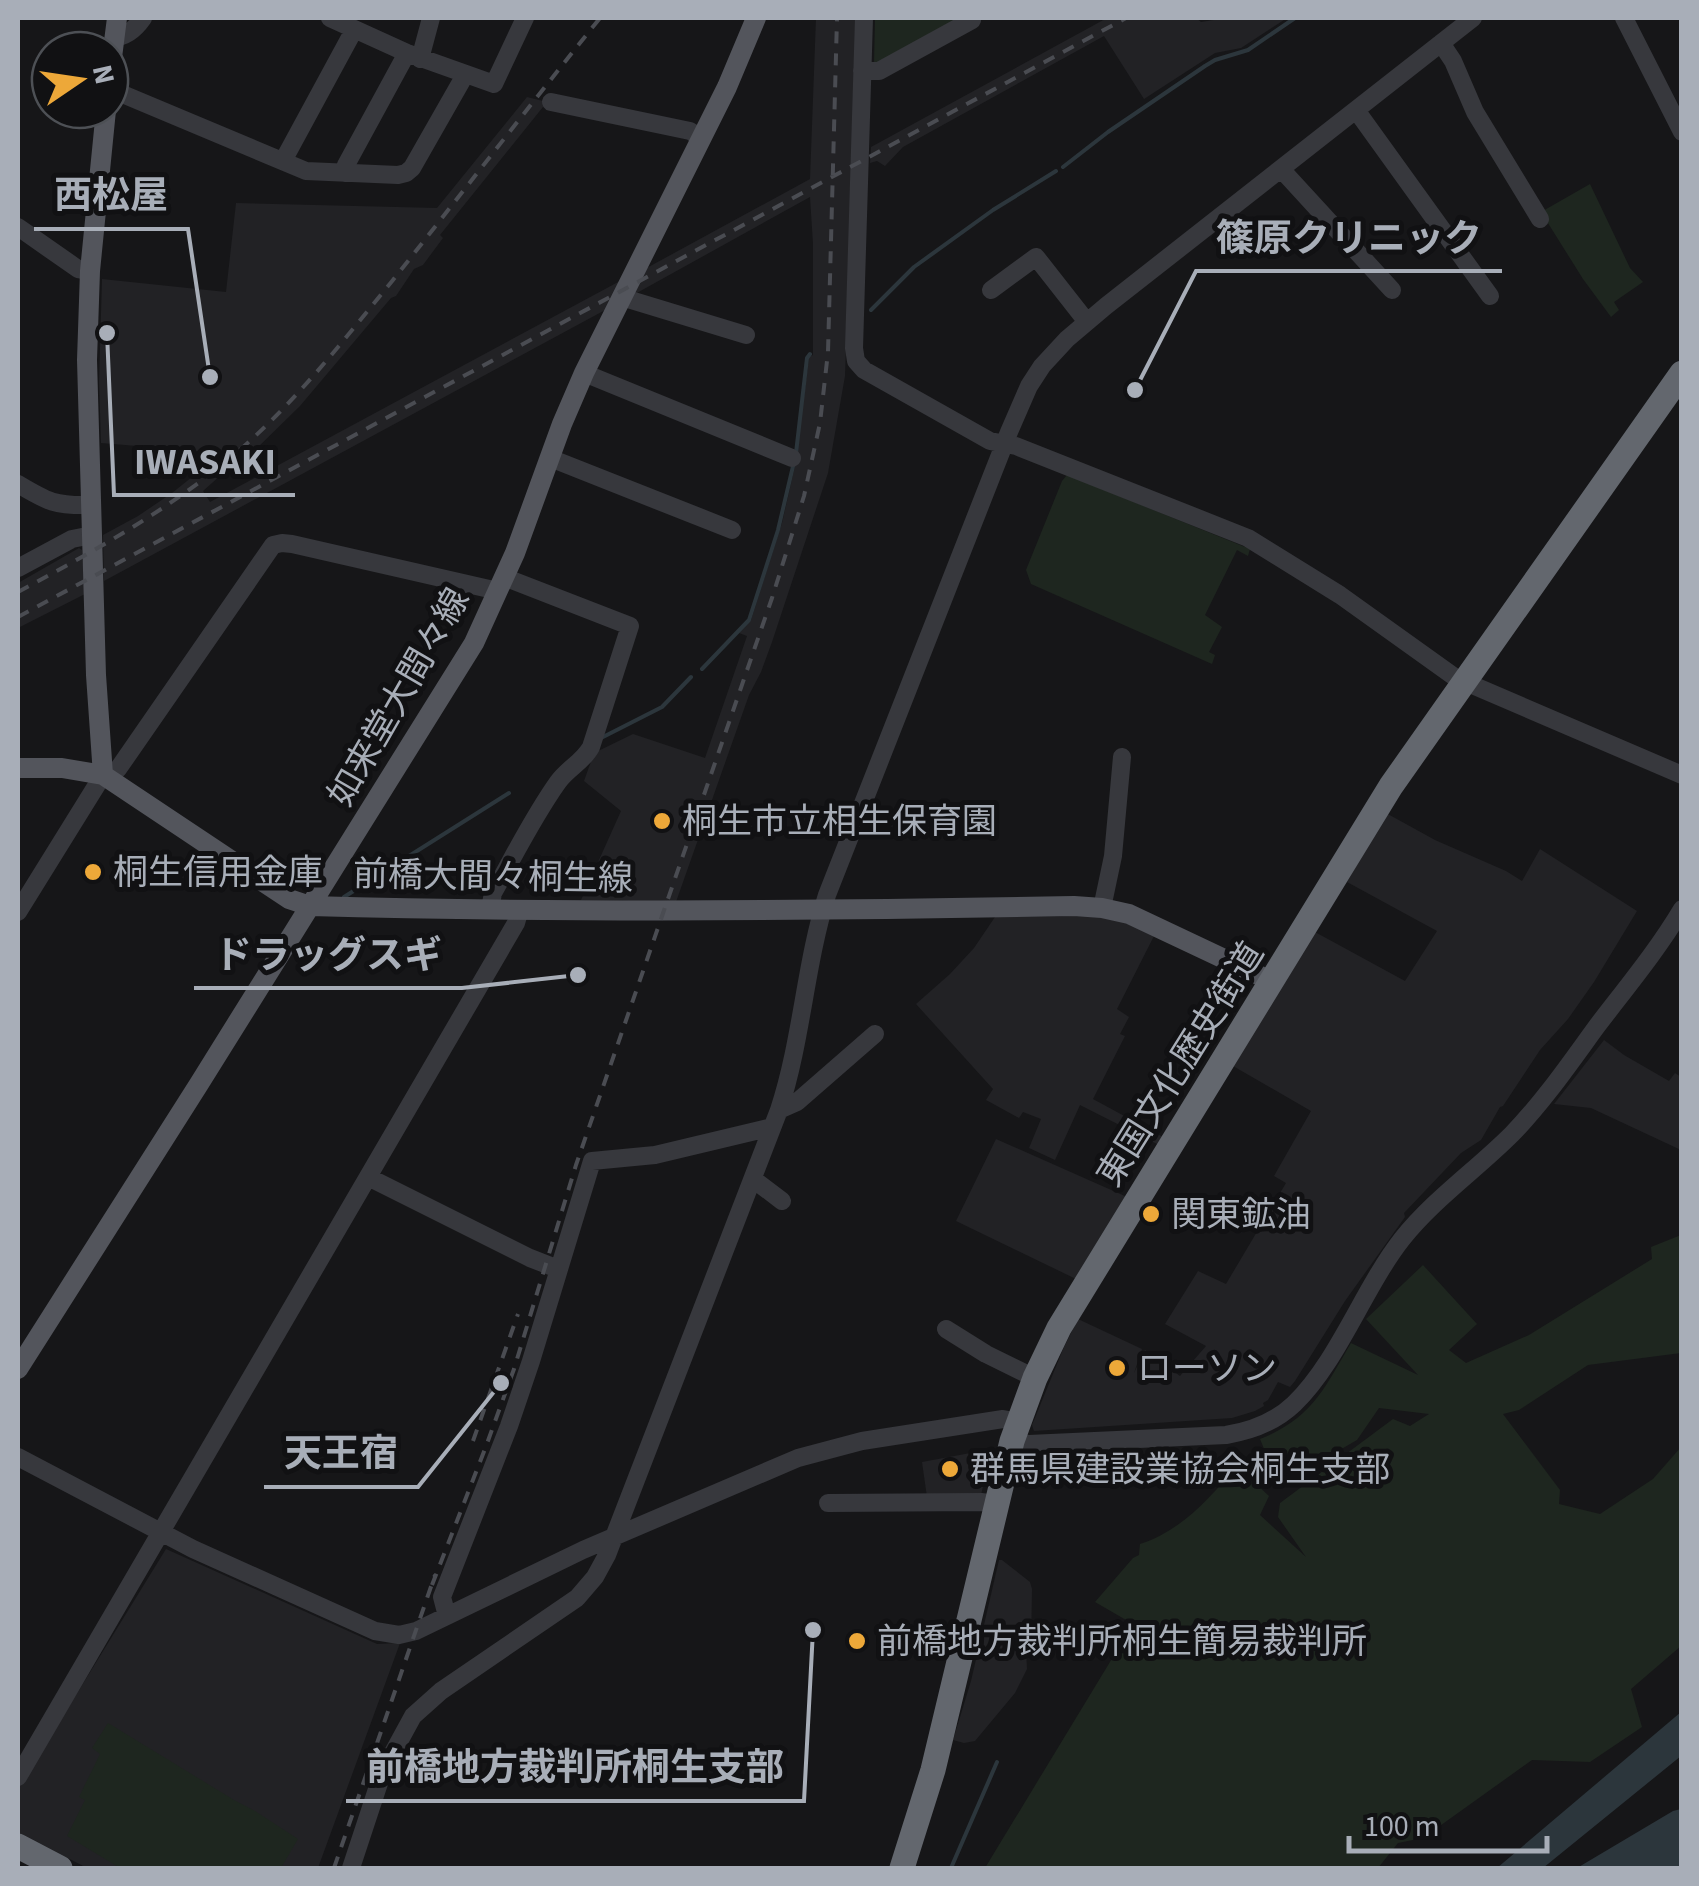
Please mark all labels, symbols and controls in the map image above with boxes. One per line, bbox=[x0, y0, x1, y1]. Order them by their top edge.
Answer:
north arrow bbox=[30, 30, 130, 130]
text: N bbox=[82, 61, 125, 88]
callout: 西松屋 bbox=[34, 161, 188, 229]
text: 西松屋 bbox=[54, 169, 168, 223]
callout: 篠原クリニック bbox=[1196, 203, 1502, 271]
text: 篠原クリニック bbox=[1216, 212, 1482, 266]
callout: IWASAKI bbox=[114, 427, 295, 495]
text: IWASAKI bbox=[134, 435, 276, 489]
street label: 如来堂大間々線 bbox=[316, 579, 482, 816]
place label: 桐生市立相生保育園 bbox=[682, 797, 997, 847]
marker: 桐生市立相生保育園 bbox=[651, 810, 673, 832]
place label: 桐生信用金庫 bbox=[113, 848, 323, 898]
street label: 前橋大間々桐生線 bbox=[353, 850, 633, 904]
marker: 桐生信用金庫 bbox=[82, 861, 104, 883]
callout: ドラッグスギ bbox=[194, 920, 462, 988]
text: ドラッグスギ bbox=[214, 929, 442, 983]
street label: 東国文化歴史街道 bbox=[1085, 933, 1276, 1197]
place label: 関東鉱油 bbox=[1171, 1190, 1311, 1240]
marker: 関東鉱油 bbox=[1140, 1203, 1162, 1225]
place label: ローソン bbox=[1137, 1344, 1277, 1394]
marker: ローソン bbox=[1106, 1357, 1128, 1379]
callout: 天王宿 bbox=[264, 1419, 418, 1487]
text: 天王宿 bbox=[284, 1427, 398, 1481]
place label: 群馬県建設業協会桐生支部 bbox=[970, 1445, 1390, 1495]
marker: 群馬県建設業協会桐生支部 bbox=[939, 1458, 961, 1480]
place label: 前橋地方裁判所桐生簡易裁判所 bbox=[877, 1617, 1367, 1667]
marker: 前橋地方裁判所桐生簡易裁判所 bbox=[846, 1630, 868, 1652]
callout: 前橋地方裁判所桐生支部 bbox=[346, 1733, 804, 1801]
text: 前橋地方裁判所桐生支部 bbox=[366, 1741, 784, 1795]
scale bar bbox=[1349, 1791, 1546, 1853]
text: 100 m bbox=[1364, 1805, 1440, 1848]

